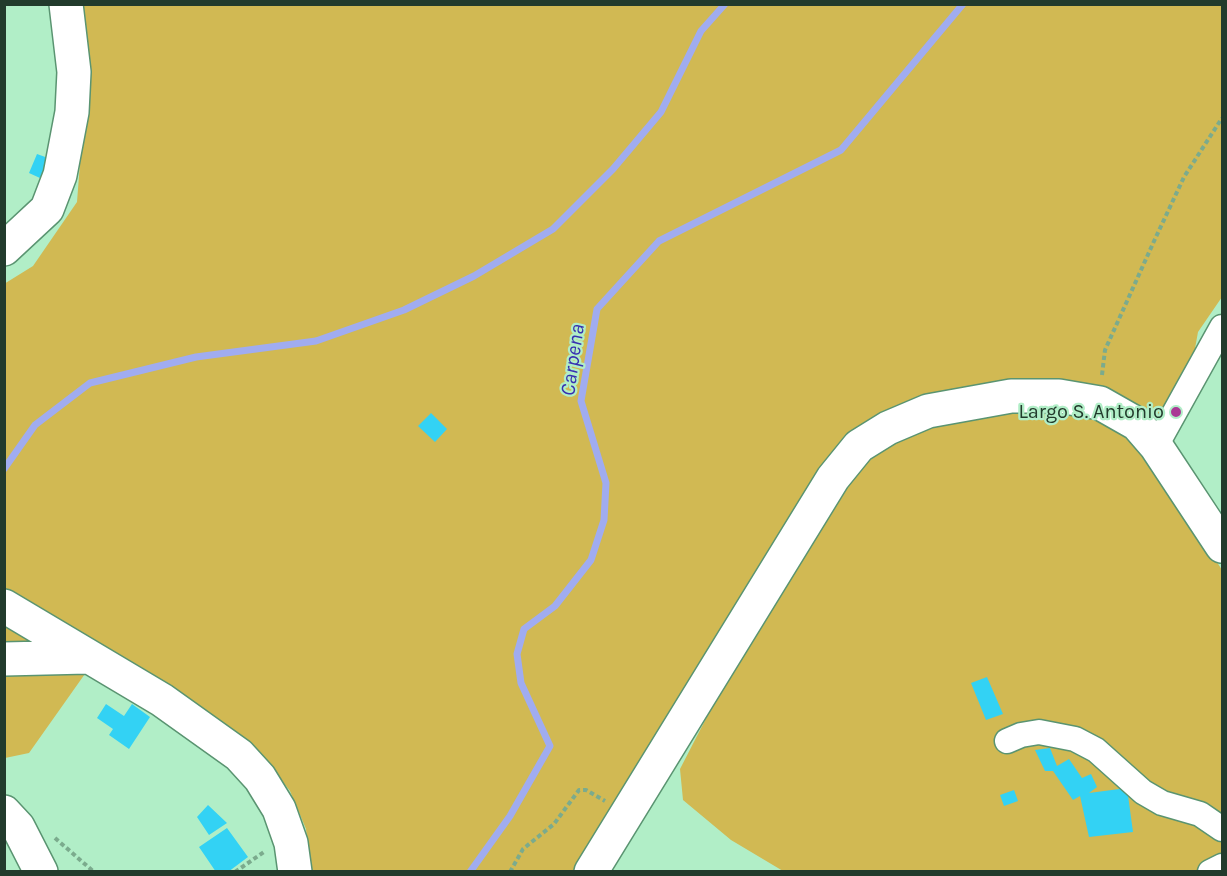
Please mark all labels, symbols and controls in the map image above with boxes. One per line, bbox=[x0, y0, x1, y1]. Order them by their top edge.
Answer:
water label: Carpena bbox=[555, 322, 591, 398]
place label: Largo S. Antonio bbox=[1018, 400, 1164, 424]
marker: Largo S. Antonio bbox=[1169, 405, 1183, 419]

